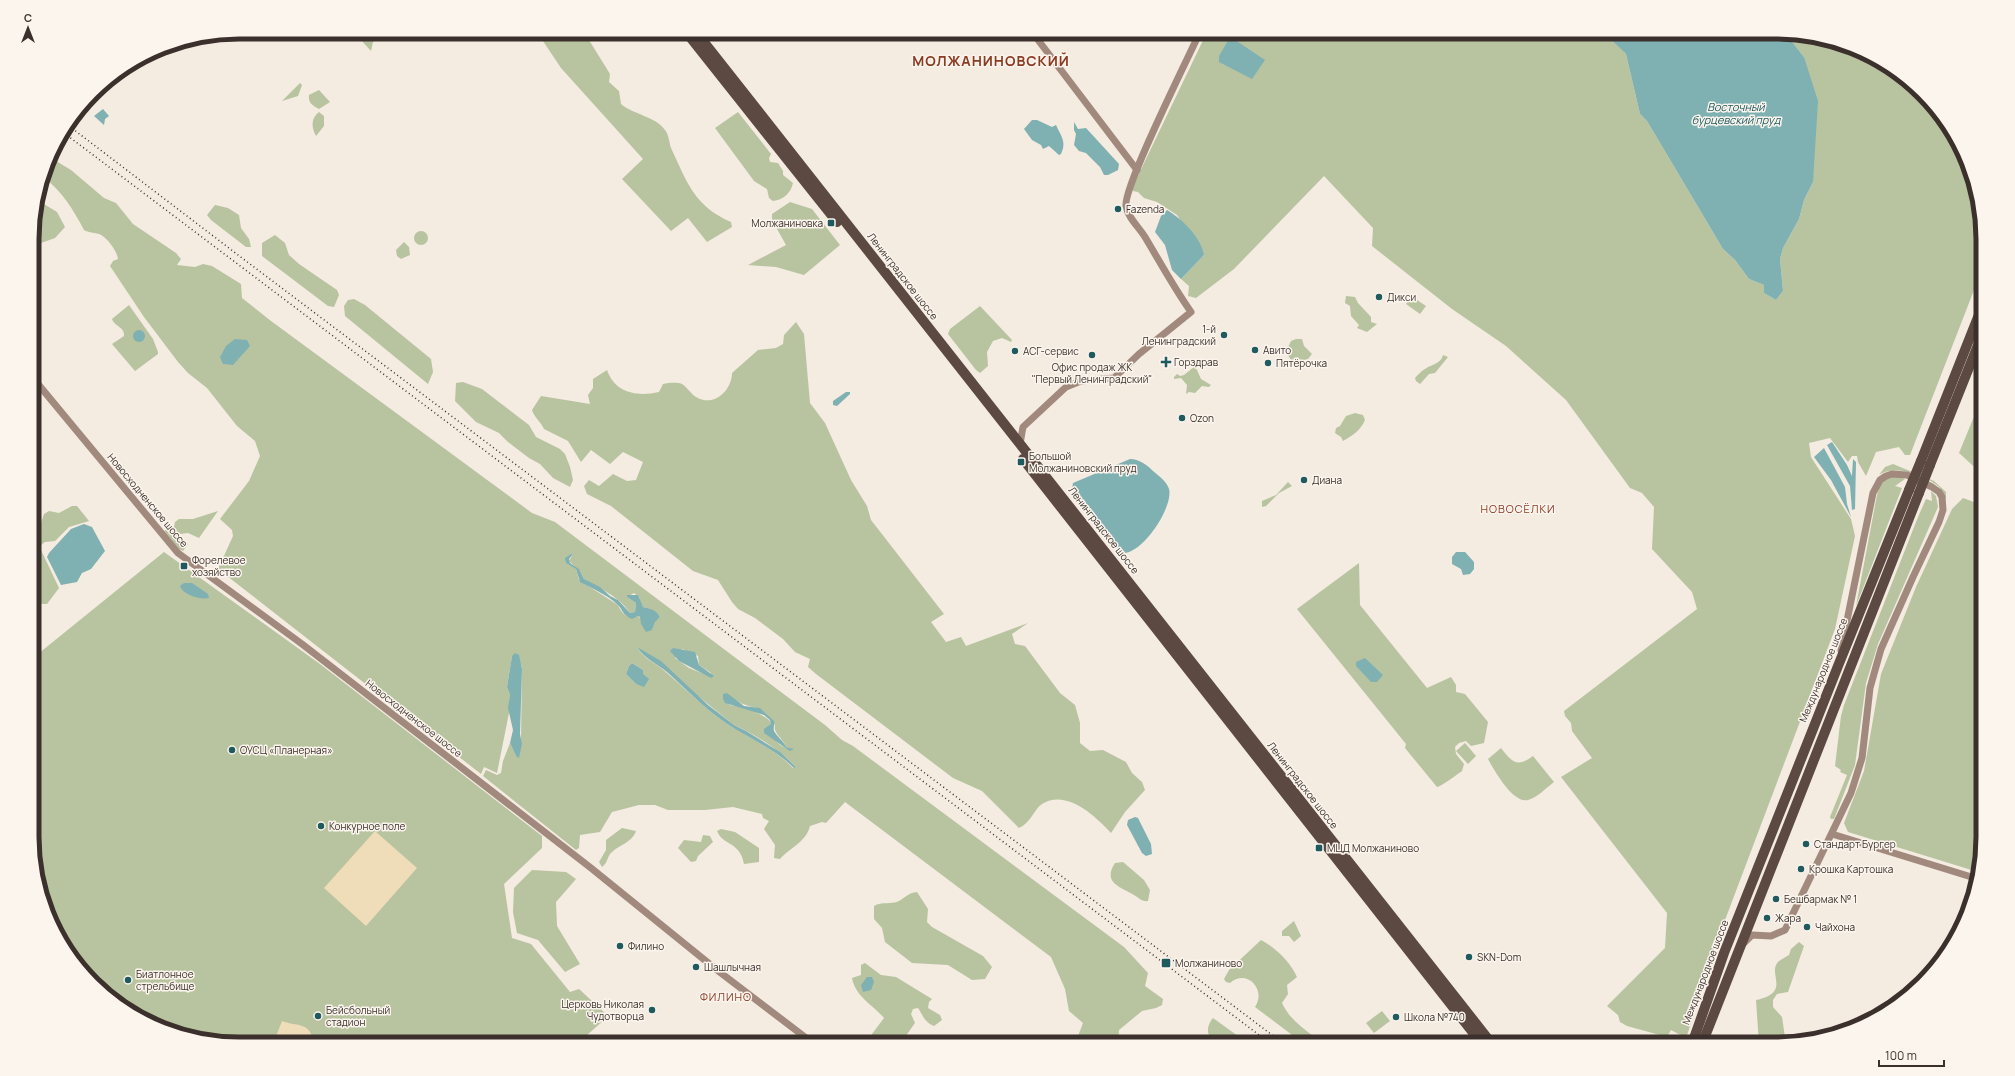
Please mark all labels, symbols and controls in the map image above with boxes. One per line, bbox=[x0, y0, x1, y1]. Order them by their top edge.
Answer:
north arrow bbox=[8, 8, 48, 48]
text: С bbox=[24, 10, 32, 25]
district label: МОЛЖАНИНОВСКИЙ bbox=[912, 51, 1070, 70]
water label: Восточный бурцевский пруд bbox=[1692, 99, 1782, 127]
place label: Fazenda bbox=[1126, 202, 1164, 216]
marker: Fazenda bbox=[1113, 204, 1123, 214]
place label: Молжаниновка bbox=[751, 216, 823, 230]
marker: Молжаниновка bbox=[826, 218, 836, 228]
street label: Ленинградское шоссе bbox=[865, 230, 942, 323]
place label: Дикси bbox=[1387, 290, 1416, 304]
marker: Дикси bbox=[1374, 292, 1384, 302]
place label: 1-й Ленинградский bbox=[1142, 322, 1216, 348]
marker: 1-й Ленинградский bbox=[1219, 330, 1229, 340]
place label: Авито bbox=[1263, 343, 1291, 357]
place label: АСГ-сервис bbox=[1023, 344, 1079, 358]
marker: Авито bbox=[1250, 345, 1260, 355]
marker: АСГ-сервис bbox=[1010, 346, 1020, 356]
marker: Офис продаж ЖК "Первый Ленинградский" bbox=[1087, 350, 1097, 360]
place label: Горздрав bbox=[1174, 355, 1219, 369]
place label: Пятёрочка bbox=[1276, 356, 1327, 370]
marker: Горздрав bbox=[1161, 357, 1171, 367]
marker: Пятёрочка bbox=[1263, 358, 1273, 368]
place label: Офис продаж ЖК "Первый Ленинградский" bbox=[1032, 360, 1152, 386]
place label: Ozon bbox=[1190, 411, 1214, 425]
marker: Ozon bbox=[1177, 413, 1187, 423]
place label: Большой Молжаниновский пруд bbox=[1029, 449, 1137, 475]
street label: Новосходненское шоссе bbox=[105, 450, 192, 550]
marker: Большой Молжаниновский пруд bbox=[1016, 457, 1026, 467]
place label: Диана bbox=[1312, 473, 1342, 487]
marker: Диана bbox=[1299, 475, 1309, 485]
street label: Ленинградское шоссе bbox=[1066, 484, 1143, 577]
district label: НОВОСЁЛКИ bbox=[1480, 501, 1556, 516]
place label: Форелевое хозяйство bbox=[192, 553, 246, 579]
marker: Форелевое хозяйство bbox=[179, 561, 189, 571]
street label: Международное шоссе bbox=[1796, 616, 1850, 724]
street label: Новосходненское шоссе bbox=[363, 676, 465, 760]
street label: Ленинградское шоссе bbox=[1265, 739, 1342, 832]
place label: ОУСЦ «Планерная» bbox=[240, 743, 333, 757]
marker: ОУСЦ «Планерная» bbox=[227, 745, 237, 755]
place label: Конкурное поле bbox=[329, 819, 406, 833]
marker: Конкурное поле bbox=[316, 821, 326, 831]
place label: Стандарт Бургер bbox=[1814, 837, 1896, 851]
marker: Стандарт Бургер bbox=[1801, 839, 1811, 849]
place label: МЦД Молжаниново bbox=[1327, 841, 1419, 855]
marker: МЦД Молжаниново bbox=[1314, 843, 1324, 853]
place label: Крошка Картошка bbox=[1809, 862, 1893, 876]
marker: Крошка Картошка bbox=[1796, 864, 1806, 874]
place label: Бешбармак № 1 bbox=[1784, 892, 1857, 906]
marker: Бешбармак № 1 bbox=[1771, 894, 1781, 904]
place label: Жара bbox=[1775, 911, 1801, 925]
marker: Жара bbox=[1762, 913, 1772, 923]
street label: Международное шоссе bbox=[1679, 917, 1732, 1026]
place label: Чайхона bbox=[1815, 920, 1855, 934]
marker: Чайхона bbox=[1802, 922, 1812, 932]
place label: Филино bbox=[628, 939, 664, 953]
marker: Филино bbox=[615, 941, 625, 951]
place label: SKN-Dom bbox=[1477, 950, 1521, 964]
marker: SKN-Dom bbox=[1464, 952, 1474, 962]
place label: Молжаниново bbox=[1175, 956, 1242, 970]
marker: Молжаниново bbox=[1160, 957, 1172, 969]
place label: Шашлычная bbox=[704, 960, 761, 974]
marker: Шашлычная bbox=[691, 962, 701, 972]
place label: Биатлонное стрельбище bbox=[136, 967, 195, 993]
marker: Биатлонное стрельбище bbox=[123, 975, 133, 985]
district label: ФИЛИНО bbox=[700, 989, 752, 1004]
place label: Церковь Николая Чудотворца bbox=[561, 997, 644, 1023]
place label: Бейсбольный стадион bbox=[326, 1003, 390, 1029]
marker: Церковь Николая Чудотворца bbox=[647, 1005, 657, 1015]
place label: Школа №740 bbox=[1404, 1010, 1465, 1024]
marker: Бейсбольный стадион bbox=[313, 1011, 323, 1021]
marker: Школа №740 bbox=[1391, 1012, 1401, 1022]
scale bar bbox=[1879, 1042, 1944, 1068]
text: 100 m bbox=[1885, 1047, 1917, 1064]

